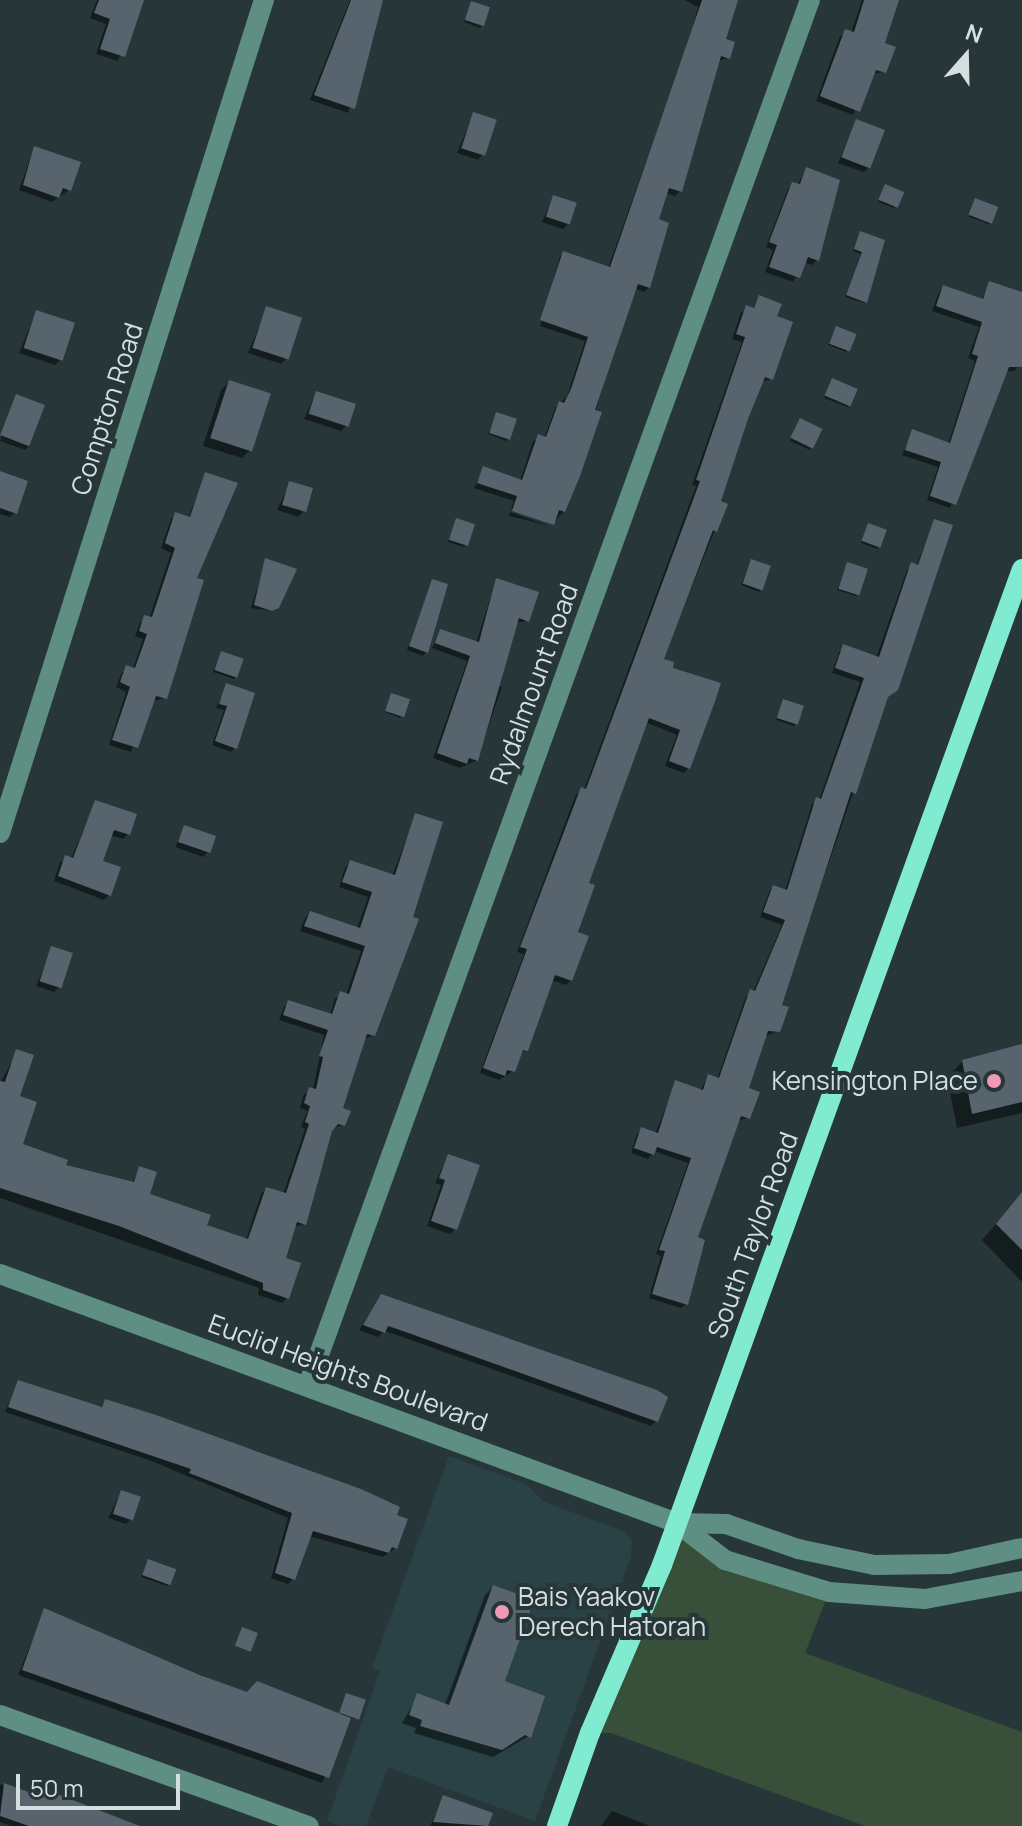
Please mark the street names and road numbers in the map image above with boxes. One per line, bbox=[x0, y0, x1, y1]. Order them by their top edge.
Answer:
street label: Compton Road bbox=[65, 319, 149, 499]
street label: Rydalmount Road bbox=[483, 580, 585, 788]
street label: South Taylor Road bbox=[701, 1128, 805, 1342]
street label: Euclid Heights Boulevard bbox=[204, 1308, 492, 1438]

